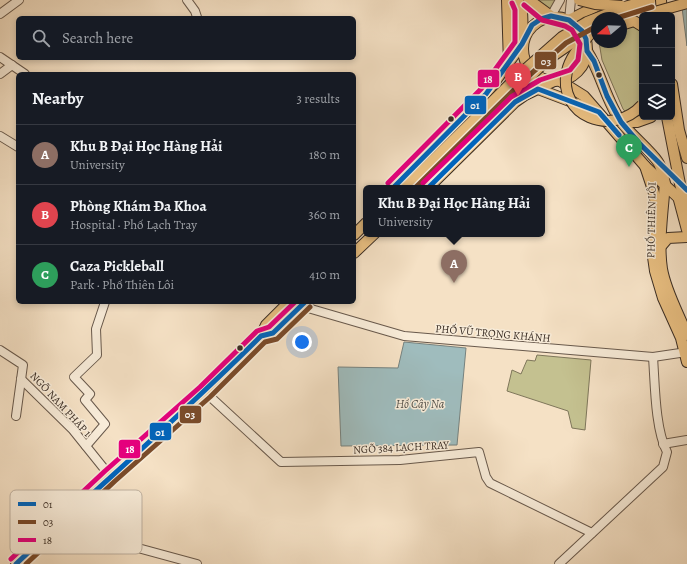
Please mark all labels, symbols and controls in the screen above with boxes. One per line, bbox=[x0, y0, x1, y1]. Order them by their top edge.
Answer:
north arrow bbox=[591, 12, 627, 48]
map controls bbox=[639, 12, 675, 120]
button: + bbox=[639, 12, 675, 48]
search box bbox=[16, 16, 356, 60]
icon: search bbox=[30, 27, 52, 49]
text: Search here bbox=[62, 28, 133, 48]
button: − bbox=[639, 48, 675, 84]
line badge: 03 bbox=[534, 51, 557, 70]
text: 03 bbox=[541, 54, 551, 69]
pin: B bbox=[505, 63, 531, 96]
line badge: 18 bbox=[477, 69, 500, 88]
unlabelled marker bbox=[594, 70, 604, 80]
text: 18 bbox=[483, 72, 493, 87]
button: layers bbox=[639, 84, 675, 120]
text: Nearby bbox=[32, 87, 83, 110]
text: 3 results bbox=[296, 90, 340, 107]
line badge: 01 bbox=[464, 95, 487, 115]
text: 01 bbox=[470, 98, 480, 113]
unlabelled marker bbox=[446, 114, 456, 124]
pin: C bbox=[616, 134, 642, 167]
text: Khu B Đại Học Hàng Hải bbox=[70, 136, 222, 156]
text: A bbox=[41, 146, 49, 163]
text: 180 m bbox=[309, 146, 340, 163]
text: University bbox=[70, 156, 125, 173]
street label: PHỐ THIÊN LÔI bbox=[643, 182, 660, 258]
popup bbox=[363, 185, 545, 237]
text: Khu B Đại Học Hàng Hải bbox=[378, 193, 530, 213]
text: Phòng Khám Đa Khoa bbox=[70, 196, 207, 216]
text: B bbox=[41, 206, 49, 223]
text: 360 m bbox=[308, 206, 340, 223]
text: University bbox=[378, 213, 433, 230]
text: Hospital · Phố Lạch Tray bbox=[70, 216, 197, 233]
pin: A bbox=[441, 250, 467, 283]
text: Caza Pickleball bbox=[70, 256, 164, 276]
text: C bbox=[41, 266, 49, 283]
text: 410 m bbox=[309, 266, 340, 283]
text: Park · Phố Thiên Lôi bbox=[70, 276, 174, 293]
street label: PHỐ VŨ TRỌNG KHÁNH bbox=[435, 321, 551, 346]
your location bbox=[292, 332, 312, 352]
unlabelled marker bbox=[235, 343, 245, 353]
street label: NGÕ NAM PHÁP 1 bbox=[27, 369, 95, 440]
water label: Hồ Cây Na bbox=[396, 396, 445, 412]
line badge: 03 bbox=[179, 405, 202, 424]
text: 03 bbox=[185, 407, 195, 422]
line badge: 01 bbox=[149, 422, 172, 441]
text: 01 bbox=[155, 425, 165, 440]
street label: NGÕ 384 LẠCH TRAY bbox=[353, 437, 451, 458]
line badge: 18 bbox=[118, 439, 141, 459]
text: 18 bbox=[125, 442, 135, 457]
legend bbox=[10, 490, 142, 554]
text: 01 bbox=[43, 497, 53, 512]
text: 03 bbox=[43, 515, 53, 530]
text: 18 bbox=[43, 533, 52, 548]

